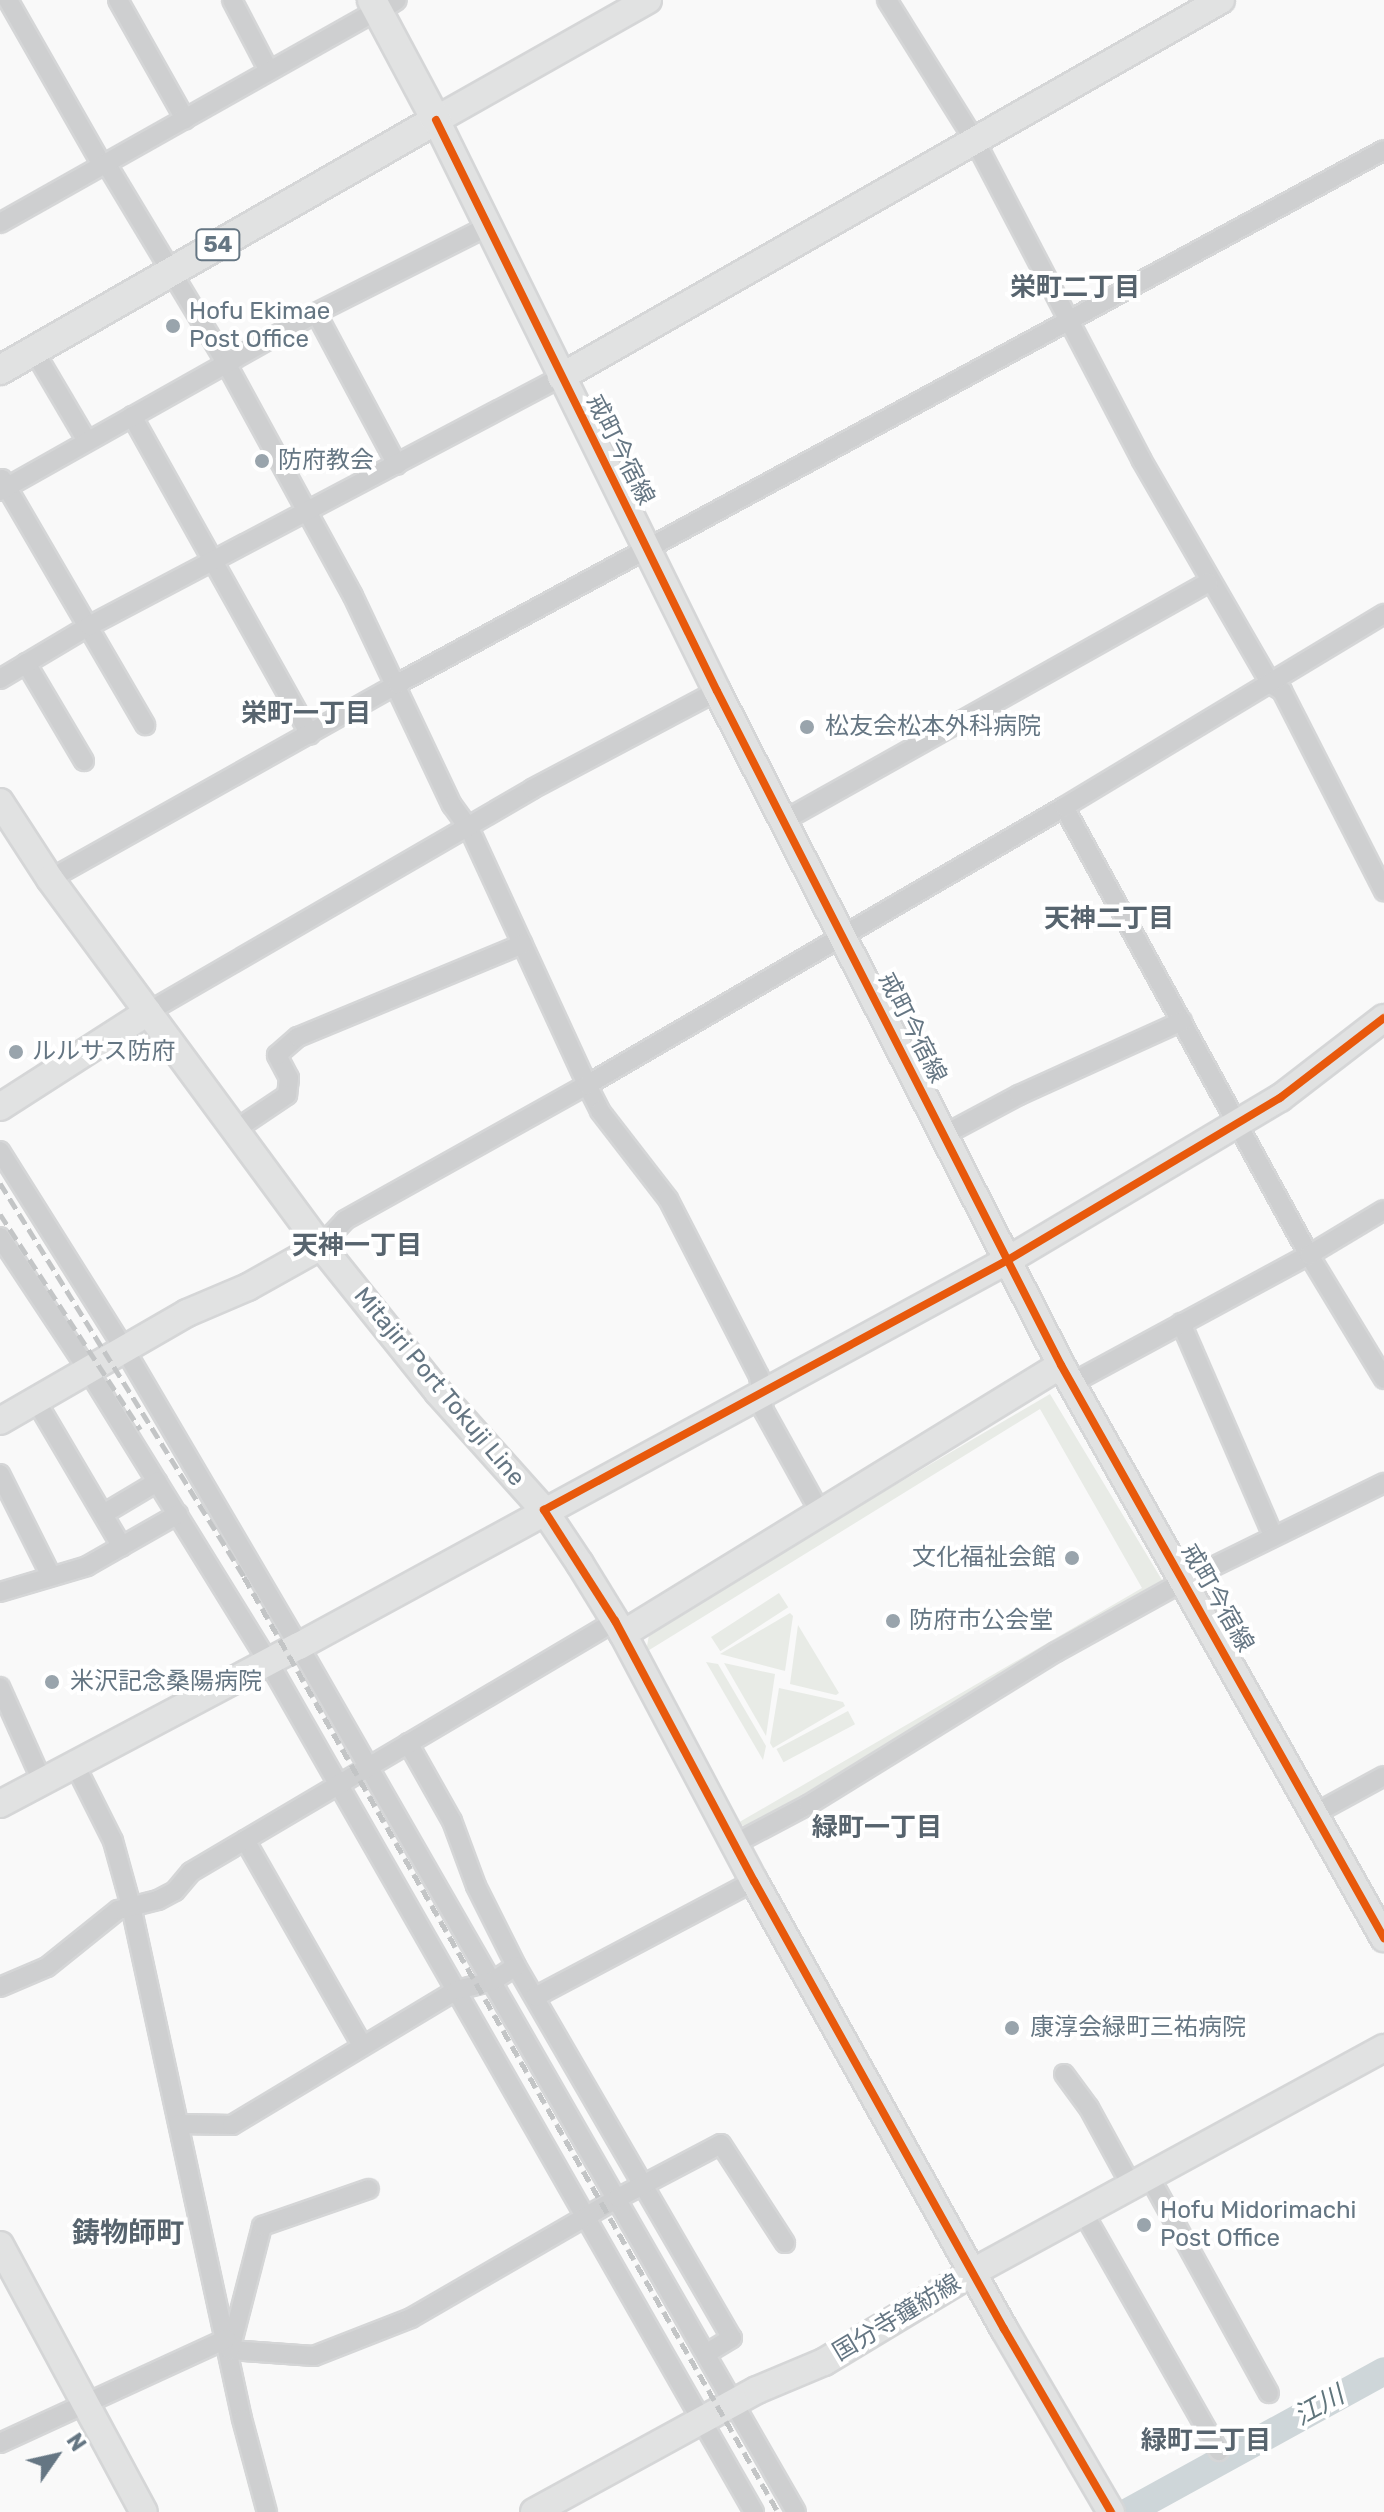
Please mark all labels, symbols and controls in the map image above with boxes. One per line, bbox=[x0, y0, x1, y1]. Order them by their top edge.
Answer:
road number: 54 bbox=[194, 227, 242, 263]
district label: 栄町二丁目 bbox=[1010, 272, 1140, 304]
place label: Hofu Ekimae Post Office bbox=[189, 298, 330, 354]
marker: Hofu Ekimae Post Office bbox=[164, 317, 182, 335]
street label: 戒町今宿線 bbox=[580, 390, 660, 510]
place label: 防府教会 bbox=[278, 447, 374, 475]
marker: 防府教会 bbox=[253, 452, 271, 470]
district label: 栄町一丁目 bbox=[241, 698, 371, 730]
place label: 松友会松本外科病院 bbox=[825, 713, 1041, 741]
marker: 松友会松本外科病院 bbox=[796, 716, 818, 738]
district label: 天神二丁目 bbox=[1044, 903, 1174, 935]
street label: 戒町今宿線 bbox=[872, 968, 952, 1088]
place label: ルルサス防府 bbox=[32, 1038, 176, 1066]
marker: ルルサス防府 bbox=[7, 1043, 25, 1061]
district label: 天神一丁目 bbox=[292, 1230, 422, 1262]
street label: Mitajiri Port Tokuji Line bbox=[347, 1282, 531, 1492]
street label: 戒町今宿線 bbox=[1175, 1539, 1259, 1657]
place label: 文化福祉会館 bbox=[912, 1544, 1056, 1572]
marker: 文化福祉会館 bbox=[1063, 1549, 1081, 1567]
place label: 防府市公会堂 bbox=[909, 1607, 1053, 1635]
marker: 防府市公会堂 bbox=[884, 1612, 902, 1630]
place label: 米沢記念桑陽病院 bbox=[70, 1668, 262, 1696]
marker: 米沢記念桑陽病院 bbox=[41, 1671, 63, 1693]
district label: 緑町一丁目 bbox=[812, 1812, 942, 1844]
place label: 康淳会緑町三祐病院 bbox=[1030, 2014, 1246, 2042]
marker: 康淳会緑町三祐病院 bbox=[1001, 2017, 1023, 2039]
place label: Hofu Midorimachi Post Office bbox=[1160, 2197, 1356, 2253]
district label: 鋳物師町 bbox=[72, 2216, 184, 2250]
marker: Hofu Midorimachi Post Office bbox=[1135, 2216, 1153, 2234]
street label: 国分寺鐘紡線 bbox=[828, 2269, 966, 2367]
water label: 江川 bbox=[1289, 2380, 1349, 2432]
north arrow bbox=[16, 2416, 96, 2496]
district label: 緑町二丁目 bbox=[1141, 2425, 1271, 2457]
text: N bbox=[61, 2428, 92, 2456]

